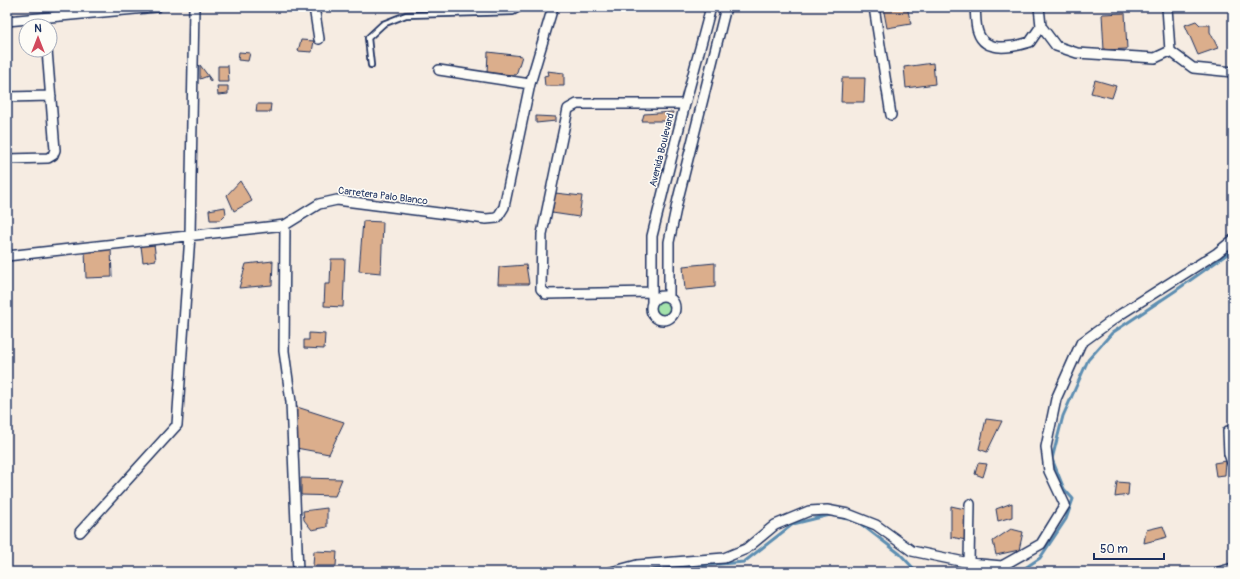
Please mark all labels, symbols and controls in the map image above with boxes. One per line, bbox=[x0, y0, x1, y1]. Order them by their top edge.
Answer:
north arrow bbox=[18, 18, 58, 58]
text: N bbox=[34, 22, 42, 35]
street label: Avenida Boulevard bbox=[647, 112, 677, 188]
street label: Carretera Palo Blanco bbox=[337, 185, 429, 208]
scale bar bbox=[1094, 535, 1164, 561]
text: 50 m bbox=[1100, 542, 1128, 557]

